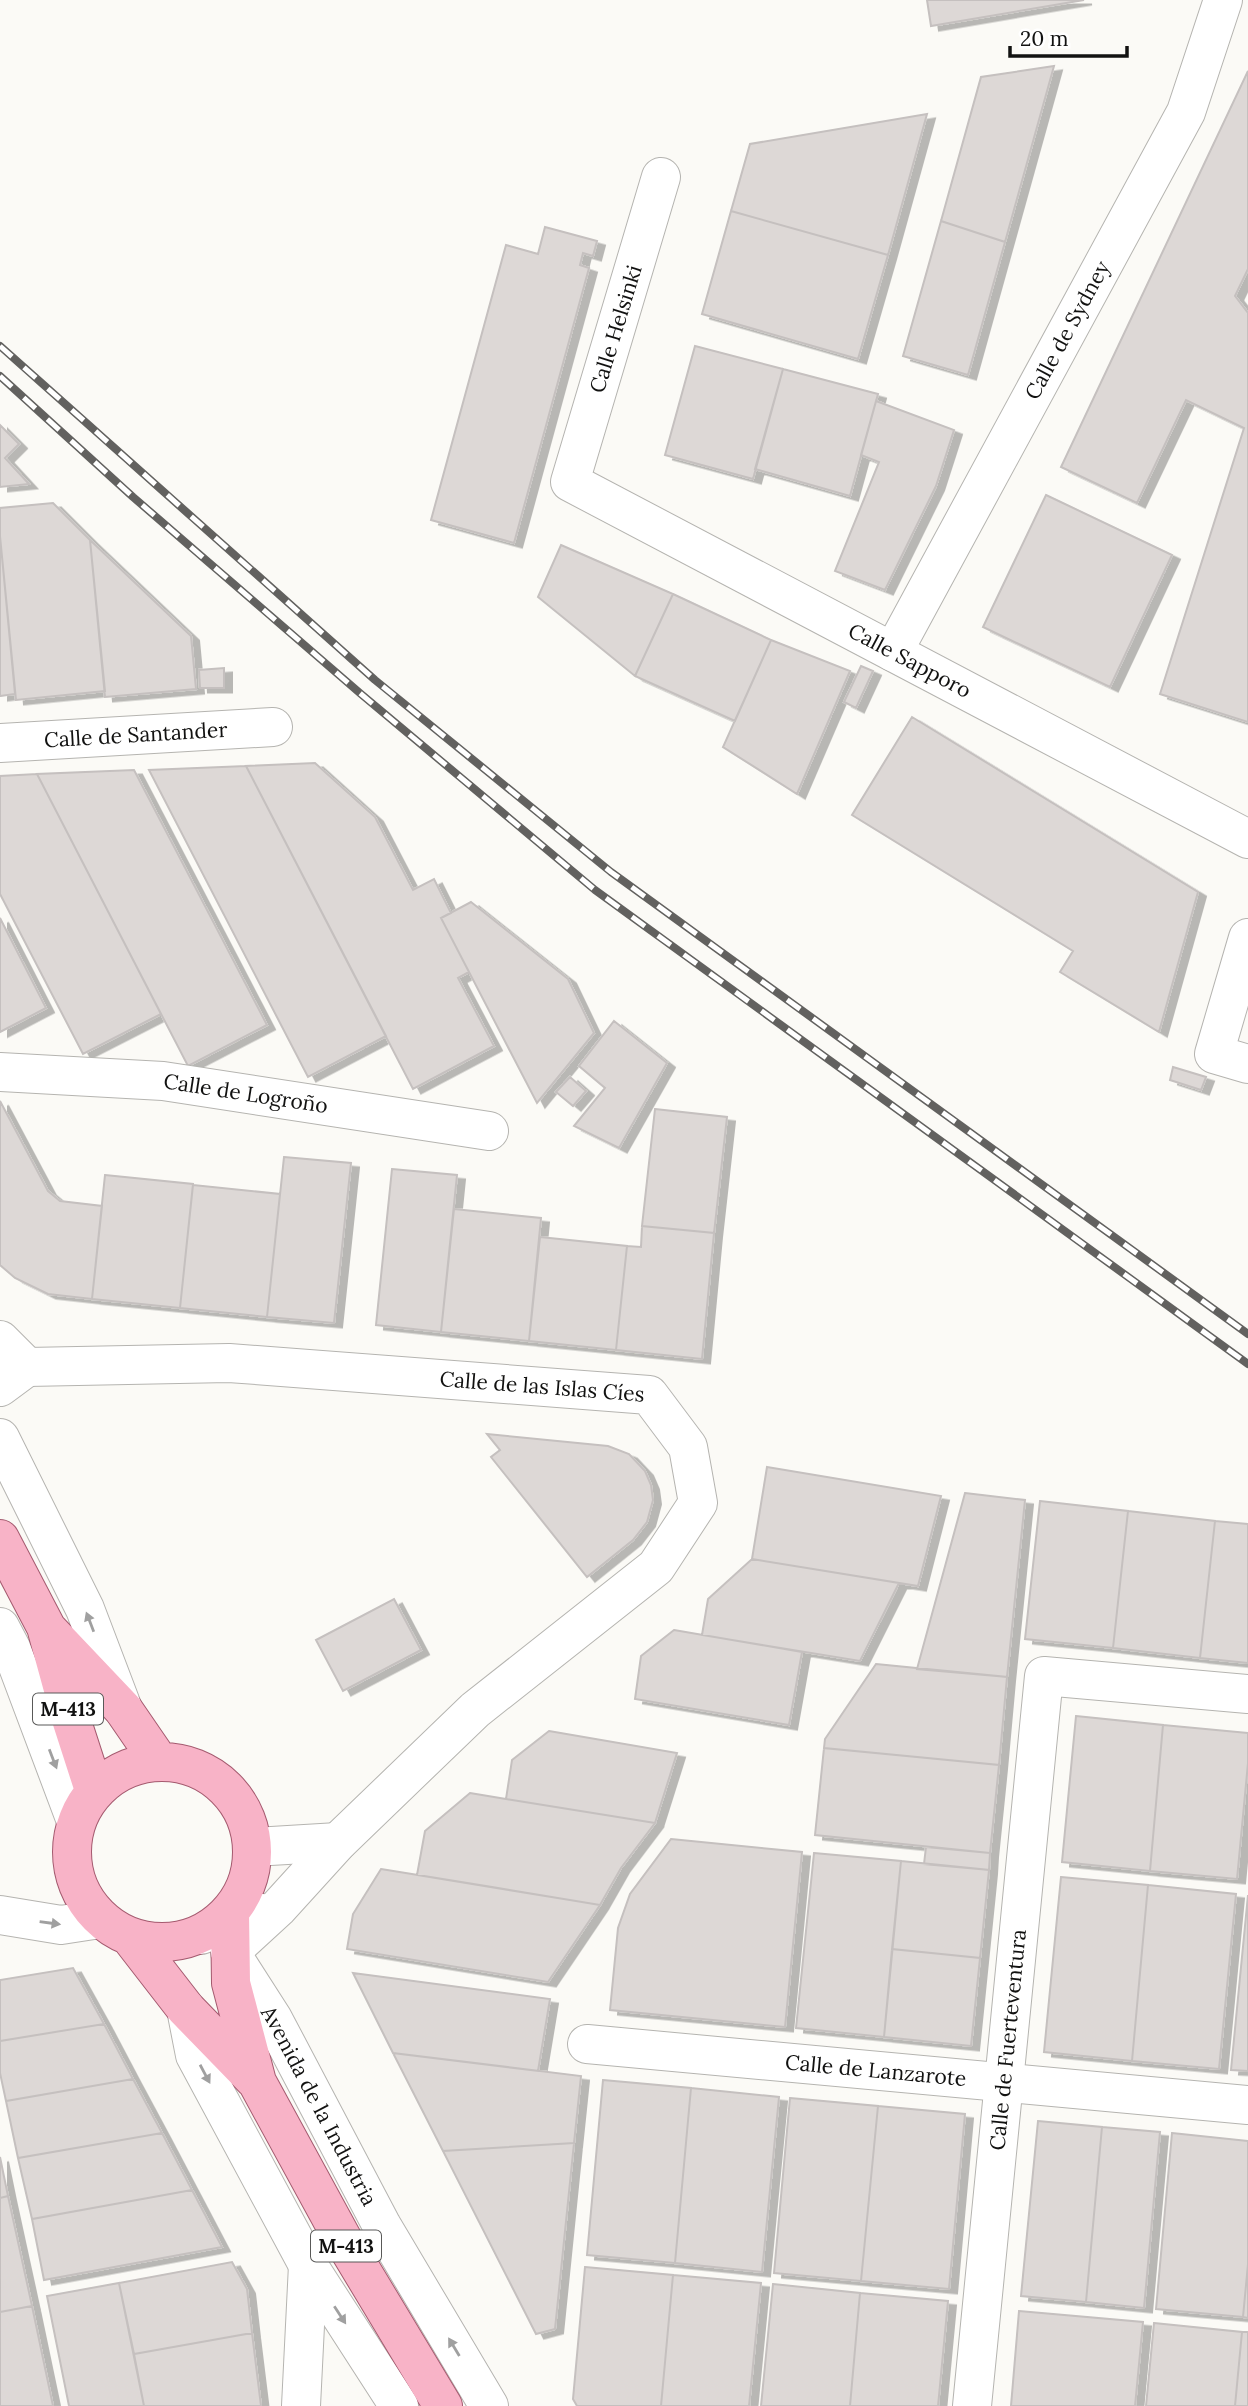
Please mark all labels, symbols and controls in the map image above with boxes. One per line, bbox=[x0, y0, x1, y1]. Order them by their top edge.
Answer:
scale bar bbox=[1010, 14, 1127, 58]
text: 20 m bbox=[1020, 25, 1069, 52]
street label: Calle de Sydney bbox=[1019, 256, 1116, 404]
street label: Calle Helsinki bbox=[583, 262, 648, 396]
street label: Calle Sapporo bbox=[844, 617, 976, 704]
street label: Calle de Santander bbox=[43, 716, 228, 753]
street label: Calle de Logroño bbox=[162, 1067, 330, 1119]
street label: Calle de las Islas Cíes bbox=[439, 1365, 645, 1408]
one-way arrow bbox=[84, 1612, 95, 1633]
road number: M-413 bbox=[33, 1694, 103, 1724]
one-way arrow bbox=[47, 1748, 58, 1769]
one-way arrow bbox=[39, 1918, 61, 1929]
street label: Calle de Fuerteventura bbox=[983, 1928, 1032, 2152]
street label: Avenida de la Industria bbox=[255, 2000, 383, 2211]
street label: Calle de Lanzarote bbox=[784, 2048, 968, 2092]
one-way arrow bbox=[198, 2064, 210, 2084]
road number: M-413 bbox=[311, 2230, 381, 2262]
one-way arrow bbox=[333, 2305, 346, 2324]
one-way arrow bbox=[448, 2338, 461, 2357]

